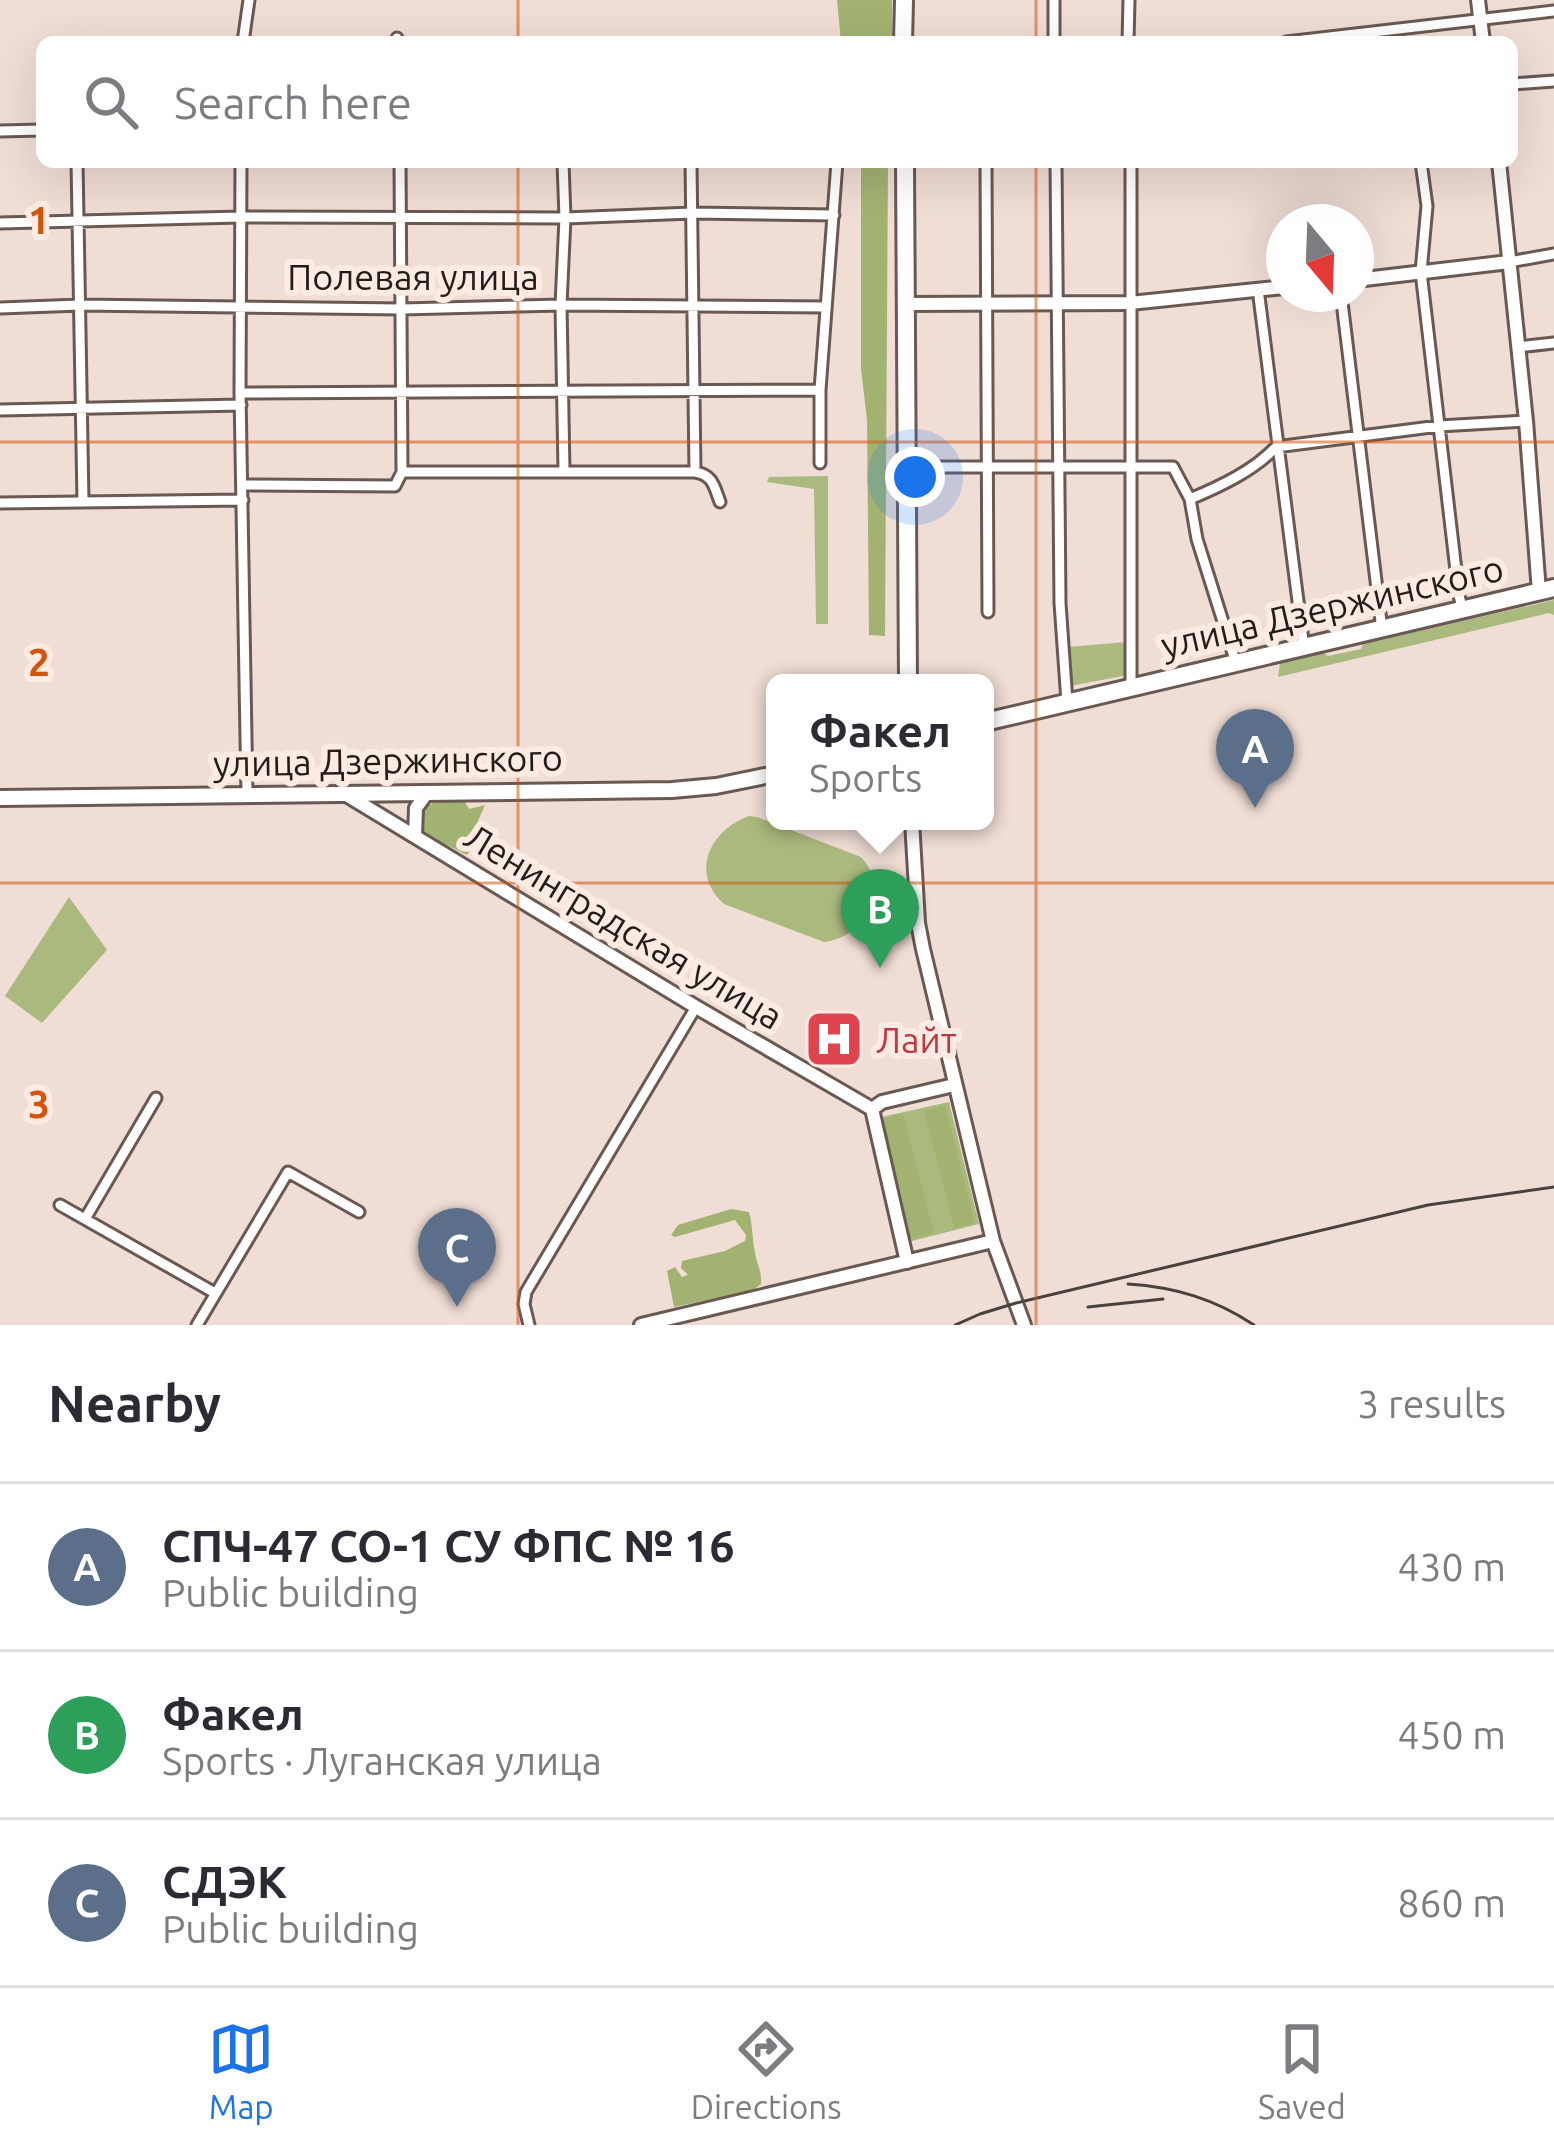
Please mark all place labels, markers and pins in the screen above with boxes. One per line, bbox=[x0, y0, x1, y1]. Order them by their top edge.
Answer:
pin: A bbox=[1216, 709, 1294, 808]
pin: B bbox=[841, 869, 919, 968]
hospital icon: Лайт bbox=[803, 1008, 865, 1070]
place label: Лайт bbox=[876, 1019, 957, 1060]
pin: C bbox=[418, 1208, 496, 1307]

